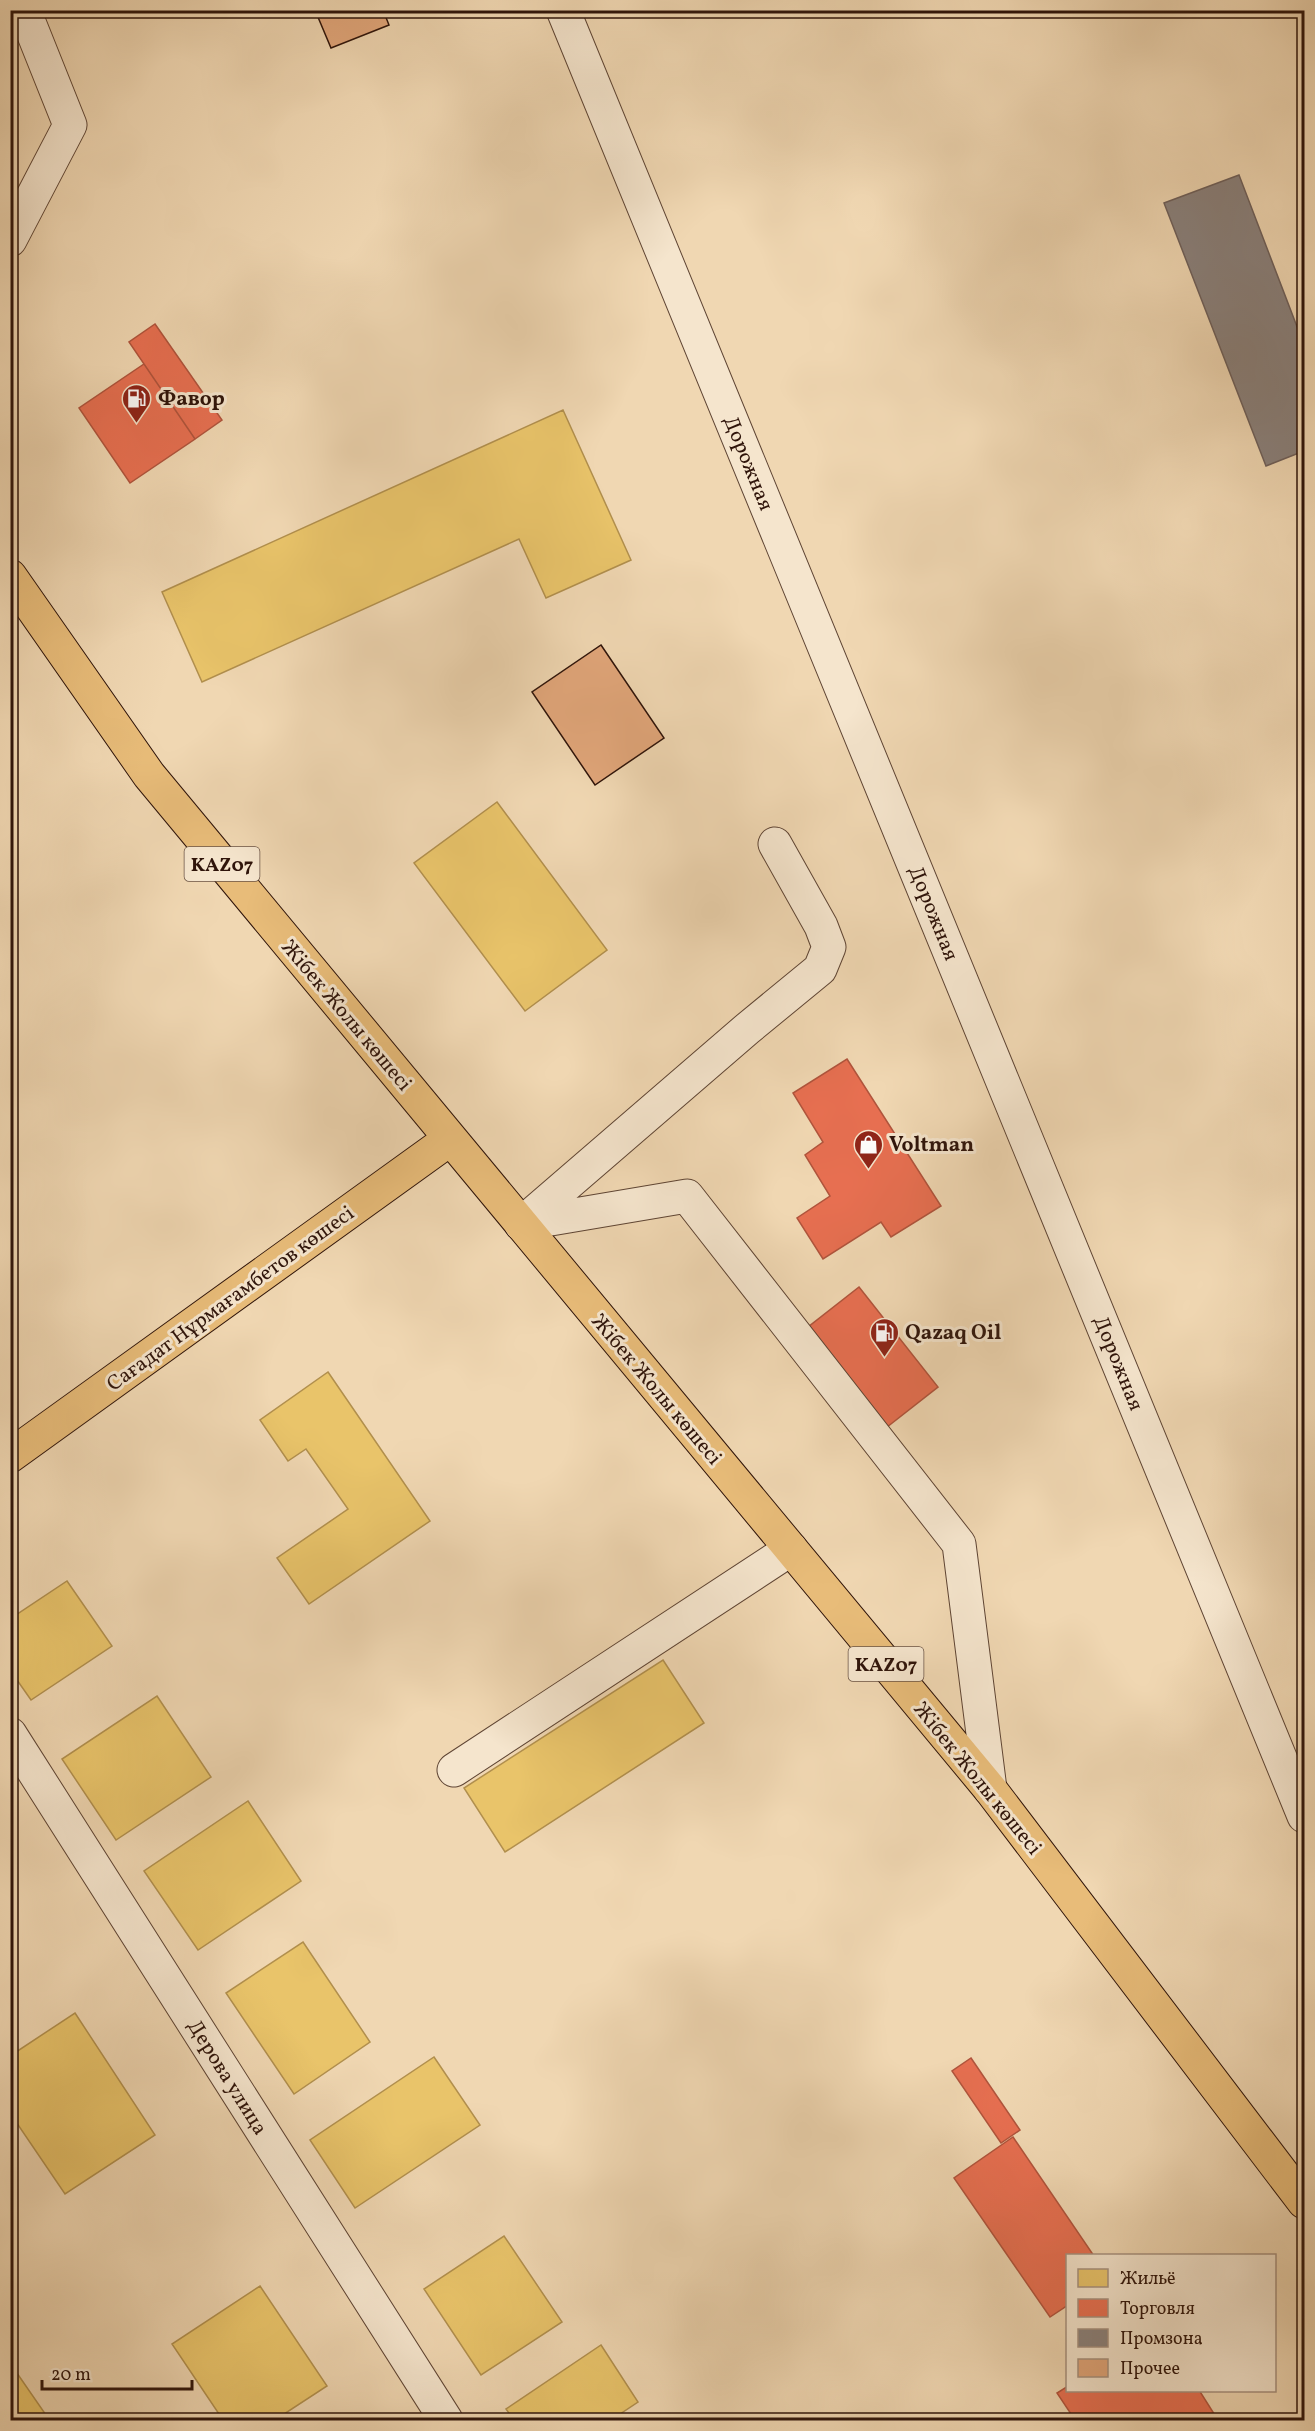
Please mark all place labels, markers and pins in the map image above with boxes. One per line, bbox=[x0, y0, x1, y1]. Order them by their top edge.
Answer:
fuel station icon: Фавор bbox=[121, 382, 153, 424]
place label: Фавор bbox=[158, 385, 225, 414]
shop icon: Voltman bbox=[852, 1128, 884, 1170]
place label: Voltman bbox=[889, 1131, 974, 1160]
fuel station icon: Qazaq Oil bbox=[868, 1316, 900, 1358]
place label: Qazaq Oil bbox=[905, 1319, 1001, 1348]

